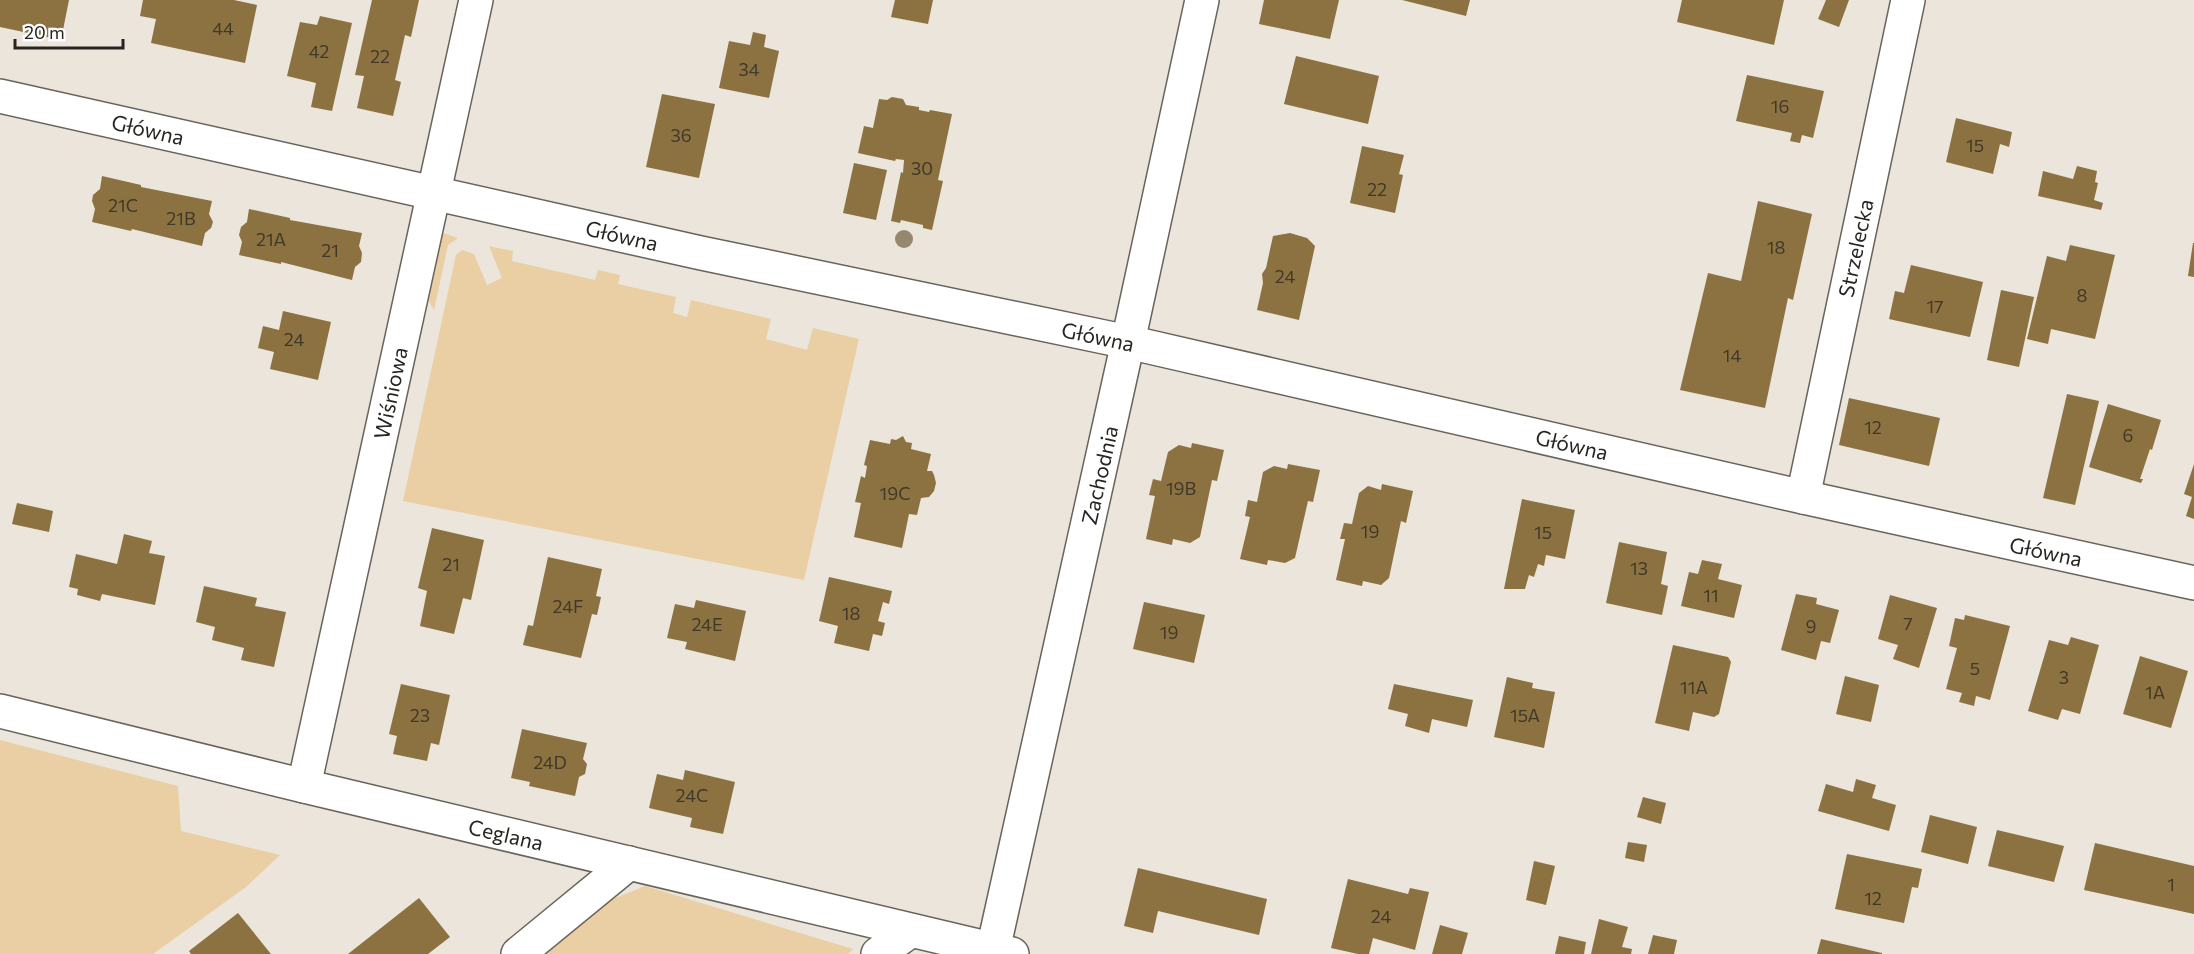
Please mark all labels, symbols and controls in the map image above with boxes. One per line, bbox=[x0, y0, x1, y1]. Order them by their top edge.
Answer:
scale bar bbox=[15, 12, 123, 50]
house number: 44 bbox=[212, 17, 234, 39]
text: 20 m bbox=[24, 21, 65, 43]
house number: 42 bbox=[309, 40, 329, 62]
house number: 22 bbox=[370, 45, 390, 67]
house number: 34 bbox=[738, 58, 760, 80]
house number: 16 bbox=[1771, 95, 1789, 117]
street label: Główna bbox=[109, 109, 187, 149]
house number: 36 bbox=[670, 124, 692, 146]
house number: 15 bbox=[1966, 134, 1984, 156]
house number: 30 bbox=[911, 157, 933, 179]
house number: 22 bbox=[1367, 178, 1387, 200]
house number: 21C bbox=[108, 194, 138, 216]
street label: Strzelecka bbox=[1832, 197, 1878, 299]
house number: 21B bbox=[166, 207, 196, 229]
street label: Główna bbox=[583, 215, 661, 255]
house number: 21A bbox=[256, 228, 286, 250]
house number: 18 bbox=[1767, 236, 1785, 258]
house number: 21 bbox=[321, 239, 339, 261]
house number: 24 bbox=[1275, 265, 1295, 287]
house number: 8 bbox=[2077, 284, 2088, 306]
house number: 17 bbox=[1926, 295, 1944, 317]
street label: Główna bbox=[1059, 316, 1137, 356]
house number: 24 bbox=[284, 328, 304, 350]
house number: 14 bbox=[1723, 344, 1741, 366]
street label: Wiśniowa bbox=[368, 345, 412, 441]
house number: 12 bbox=[1864, 416, 1882, 438]
street label: Zachodnia bbox=[1076, 423, 1122, 527]
street label: Główna bbox=[1533, 424, 1611, 464]
house number: 6 bbox=[2123, 424, 2133, 446]
house number: 19B bbox=[1166, 477, 1196, 499]
house number: 19C bbox=[880, 482, 910, 504]
house number: 19 bbox=[1361, 520, 1379, 542]
house number: 15 bbox=[1534, 521, 1552, 543]
street label: Główna bbox=[2007, 531, 2085, 571]
house number: 21 bbox=[442, 553, 460, 575]
house number: 13 bbox=[1630, 557, 1648, 579]
house number: 11 bbox=[1703, 584, 1719, 606]
house number: 24F bbox=[553, 595, 583, 617]
house number: 18 bbox=[842, 602, 860, 624]
house number: 7 bbox=[1903, 612, 1913, 634]
house number: 24E bbox=[691, 613, 723, 635]
house number: 9 bbox=[1806, 615, 1816, 637]
house number: 19 bbox=[1160, 621, 1178, 643]
house number: 5 bbox=[1970, 657, 1980, 679]
house number: 3 bbox=[2059, 666, 2069, 688]
house number: 11A bbox=[1680, 676, 1708, 698]
house number: 1A bbox=[2145, 681, 2165, 703]
house number: 23 bbox=[410, 704, 430, 726]
house number: 15A bbox=[1510, 704, 1540, 726]
house number: 24D bbox=[533, 751, 567, 773]
house number: 24C bbox=[676, 784, 708, 806]
street label: Ceglana bbox=[466, 813, 546, 855]
house number: 1 bbox=[2167, 873, 2175, 895]
house number: 12 bbox=[1864, 887, 1882, 909]
house number: 24 bbox=[1371, 905, 1391, 927]

